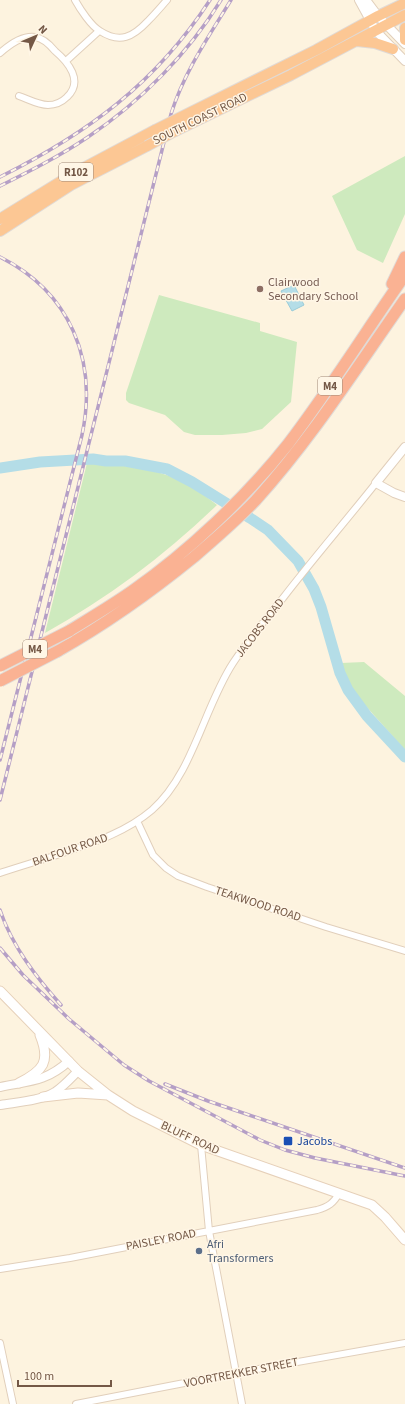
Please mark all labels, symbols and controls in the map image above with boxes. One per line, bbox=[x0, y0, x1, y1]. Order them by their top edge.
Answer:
north arrow bbox=[16, 16, 56, 56]
text: N bbox=[35, 22, 51, 37]
street label: SOUTH COAST ROAD bbox=[150, 89, 250, 149]
road number: R102 bbox=[59, 163, 93, 181]
place label: Clairwood Secondary School bbox=[268, 274, 358, 305]
marker: Clairwood Secondary School bbox=[255, 284, 265, 294]
road number: M4 bbox=[318, 377, 342, 395]
street label: JACOBS ROAD bbox=[231, 595, 289, 661]
road number: M4 bbox=[23, 640, 47, 658]
street label: BALFOUR ROAD bbox=[30, 829, 110, 871]
street label: TEAKWOOD ROAD bbox=[213, 882, 303, 926]
street label: BLUFF ROAD bbox=[158, 1117, 222, 1159]
place label: Jacobs bbox=[297, 1133, 332, 1150]
marker: Jacobs bbox=[282, 1135, 294, 1147]
street label: PAISLEY ROAD bbox=[124, 1225, 198, 1255]
place label: Afri Transformers bbox=[207, 1236, 274, 1267]
marker: Afri Transformers bbox=[194, 1246, 204, 1256]
street label: VOORTREKKER STREET bbox=[182, 1353, 300, 1392]
scale bar bbox=[18, 1362, 111, 1388]
text: 100 m bbox=[24, 1368, 54, 1385]

